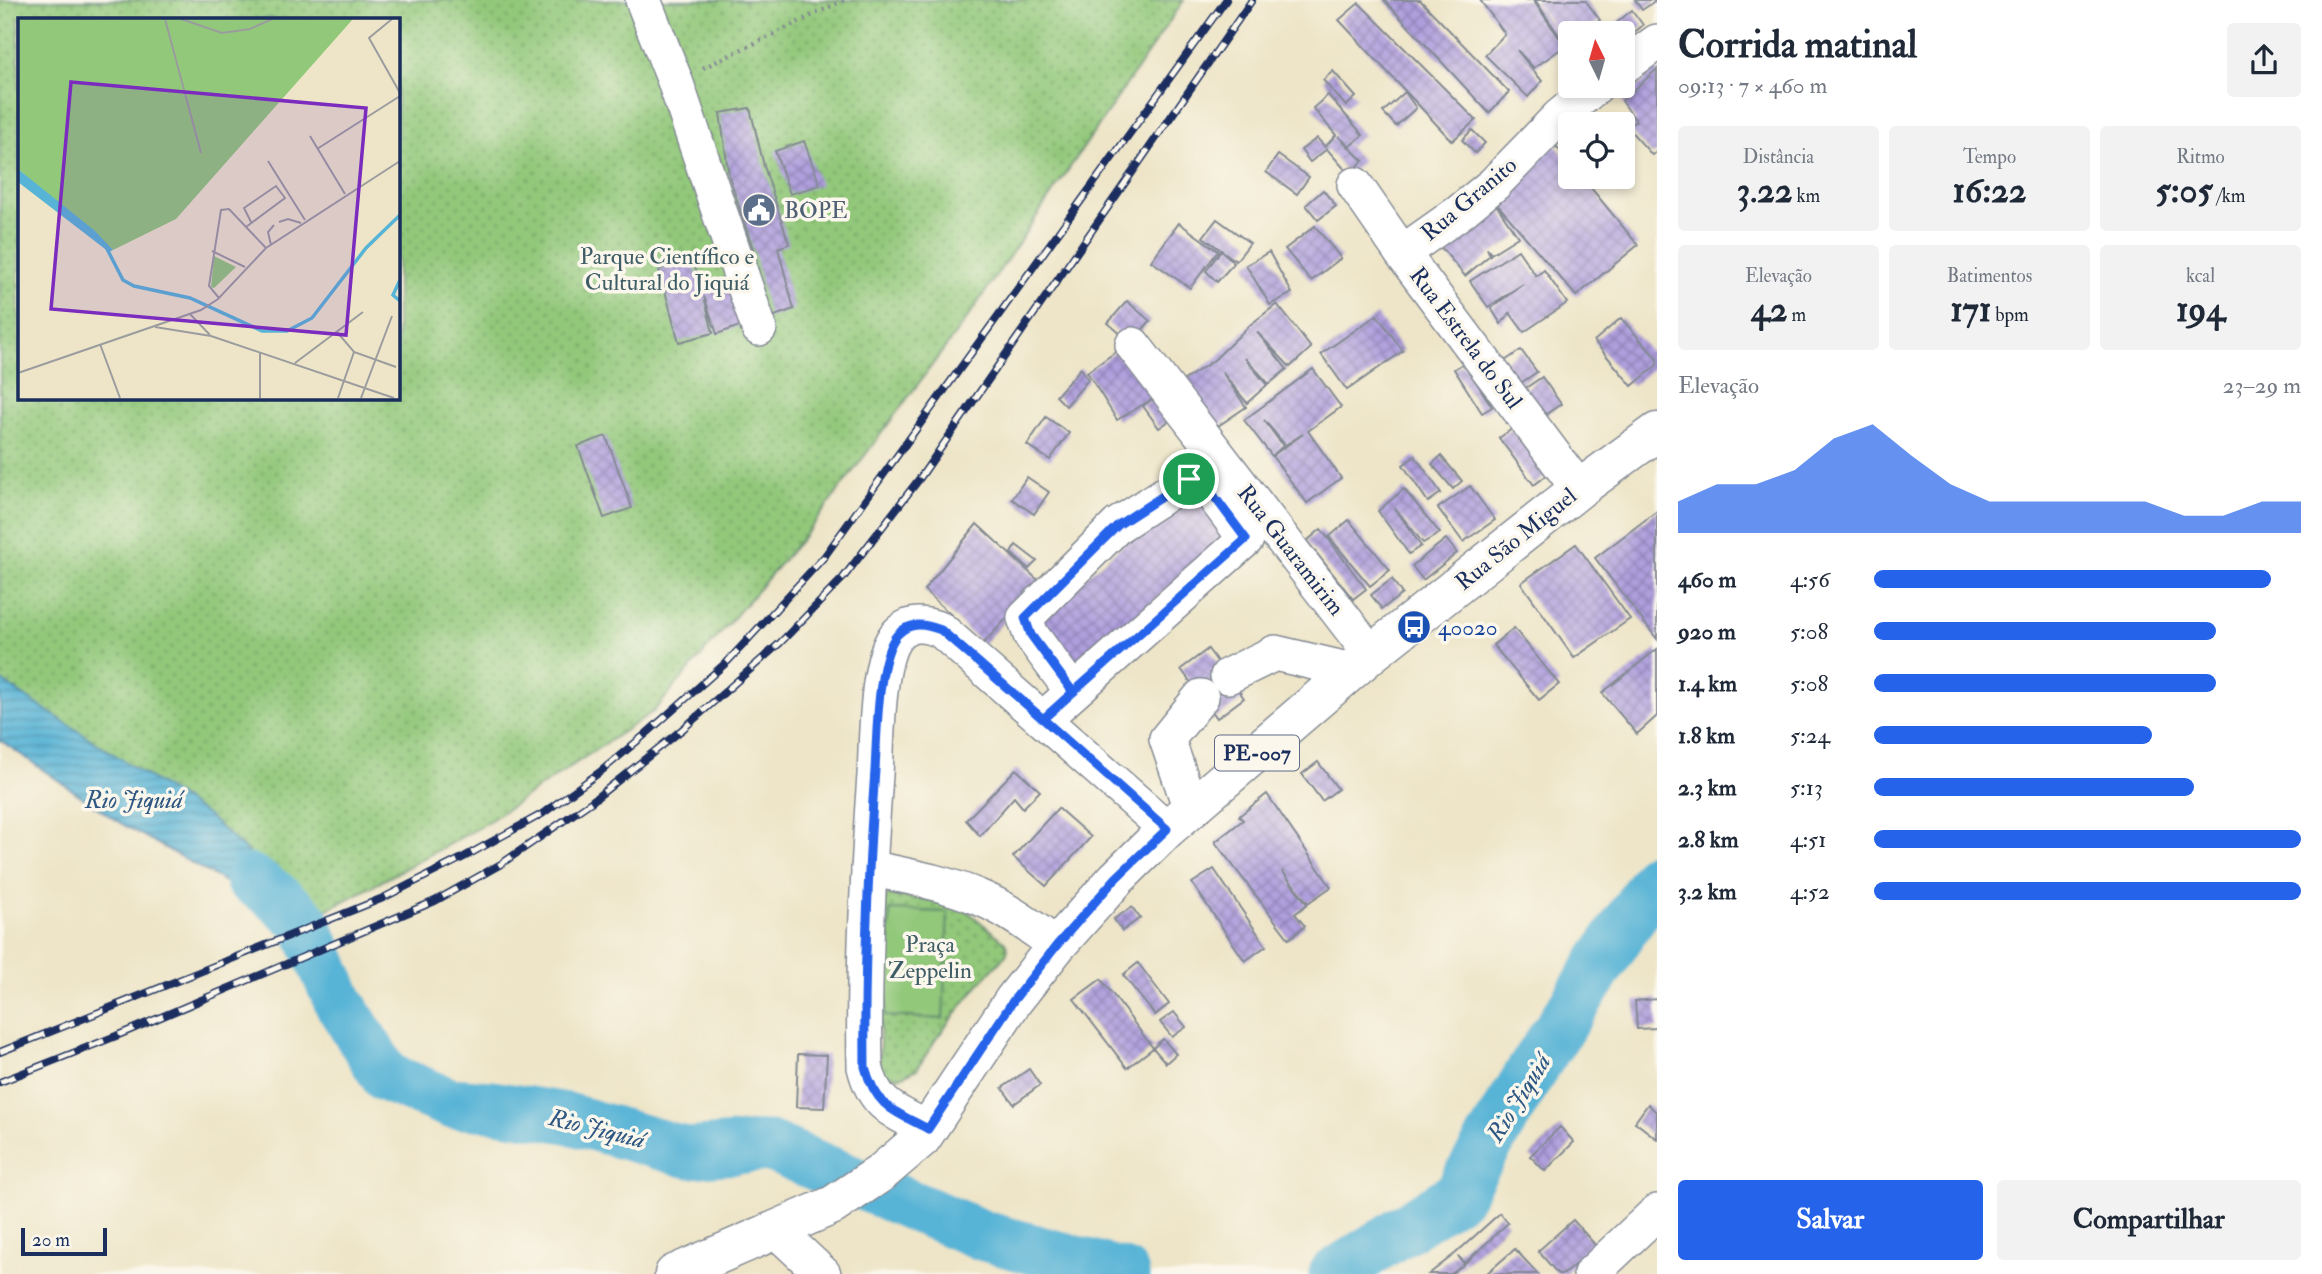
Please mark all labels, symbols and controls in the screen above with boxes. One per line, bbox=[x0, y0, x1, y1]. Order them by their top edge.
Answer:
inset map bbox=[18, 18, 399, 399]
north arrow bbox=[1558, 21, 1634, 98]
map controls bbox=[1558, 21, 1635, 189]
text: Corrida matinal bbox=[1678, 21, 1917, 69]
button: share bbox=[2227, 23, 2301, 97]
text: 09:13 · 7 × 460 m bbox=[1678, 71, 1827, 100]
button: locate bbox=[1558, 112, 1635, 189]
text: Distância bbox=[1743, 145, 1814, 169]
text: Tempo bbox=[1963, 145, 2016, 169]
text: Ritmo bbox=[2176, 145, 2225, 169]
street label: Rua Granito bbox=[1415, 151, 1523, 247]
text: 3.22 bbox=[1737, 169, 1792, 213]
text: 16:22 bbox=[1952, 169, 2027, 213]
text: 5:05 bbox=[2155, 169, 2213, 213]
text: km bbox=[1792, 184, 1820, 208]
text: /km bbox=[2213, 184, 2246, 208]
public building icon: BOPE bbox=[740, 191, 778, 229]
place label: BOPE bbox=[784, 196, 848, 225]
park label: Parque Científico e Cultural do Jiquiá bbox=[580, 242, 755, 297]
street label: Rua Estrela do Sul bbox=[1403, 261, 1529, 415]
text: Elevação bbox=[1745, 264, 1812, 288]
text: Batimentos bbox=[1947, 264, 2032, 288]
text: kcal bbox=[2186, 264, 2215, 288]
text: 42 bbox=[1751, 288, 1787, 332]
text: 171 bbox=[1950, 288, 1991, 332]
text: 194 bbox=[2176, 288, 2225, 332]
text: m bbox=[1787, 303, 1806, 327]
text: bpm bbox=[1991, 303, 2029, 327]
text: Elevação bbox=[1678, 371, 1759, 400]
text: 23–29 m bbox=[2223, 371, 2301, 400]
pin bbox=[1159, 449, 1219, 509]
icon: arrive bbox=[1170, 460, 1208, 498]
street label: Rua Guaramirim bbox=[1231, 479, 1351, 621]
street label: Rua São Miguel bbox=[1449, 481, 1583, 597]
text: 460 m bbox=[1678, 565, 1736, 594]
text: 4:56 bbox=[1790, 565, 1830, 594]
bus stop icon: 40020 bbox=[1395, 608, 1433, 646]
place label: 40020 bbox=[1438, 613, 1497, 642]
text: 920 m bbox=[1678, 617, 1736, 646]
text: 5:08 bbox=[1790, 617, 1828, 646]
text: 1.4 km bbox=[1678, 669, 1737, 698]
text: 5:08 bbox=[1790, 669, 1828, 698]
text: 1.8 km bbox=[1678, 721, 1735, 750]
text: 5:24 bbox=[1790, 721, 1830, 750]
road number: PE-007 bbox=[1215, 736, 1299, 770]
text: 2.3 km bbox=[1678, 773, 1737, 802]
text: 5:13 bbox=[1790, 773, 1823, 802]
water label: Rio Jiquiá bbox=[84, 785, 186, 816]
text: 2.8 km bbox=[1678, 825, 1739, 854]
text: 4:51 bbox=[1790, 825, 1826, 854]
text: 3.2 km bbox=[1678, 877, 1737, 906]
text: 4:52 bbox=[1790, 877, 1830, 906]
park label: Praça Zeppelin bbox=[888, 930, 972, 986]
water label: Rio Jiquiá bbox=[1479, 1046, 1560, 1149]
water label: Rio Jiquiá bbox=[545, 1102, 651, 1157]
button: Salvar bbox=[1678, 1180, 1983, 1260]
button: Compartilhar bbox=[1997, 1180, 2301, 1260]
scale bar bbox=[21, 1225, 107, 1257]
text: 20 m bbox=[32, 1228, 70, 1252]

